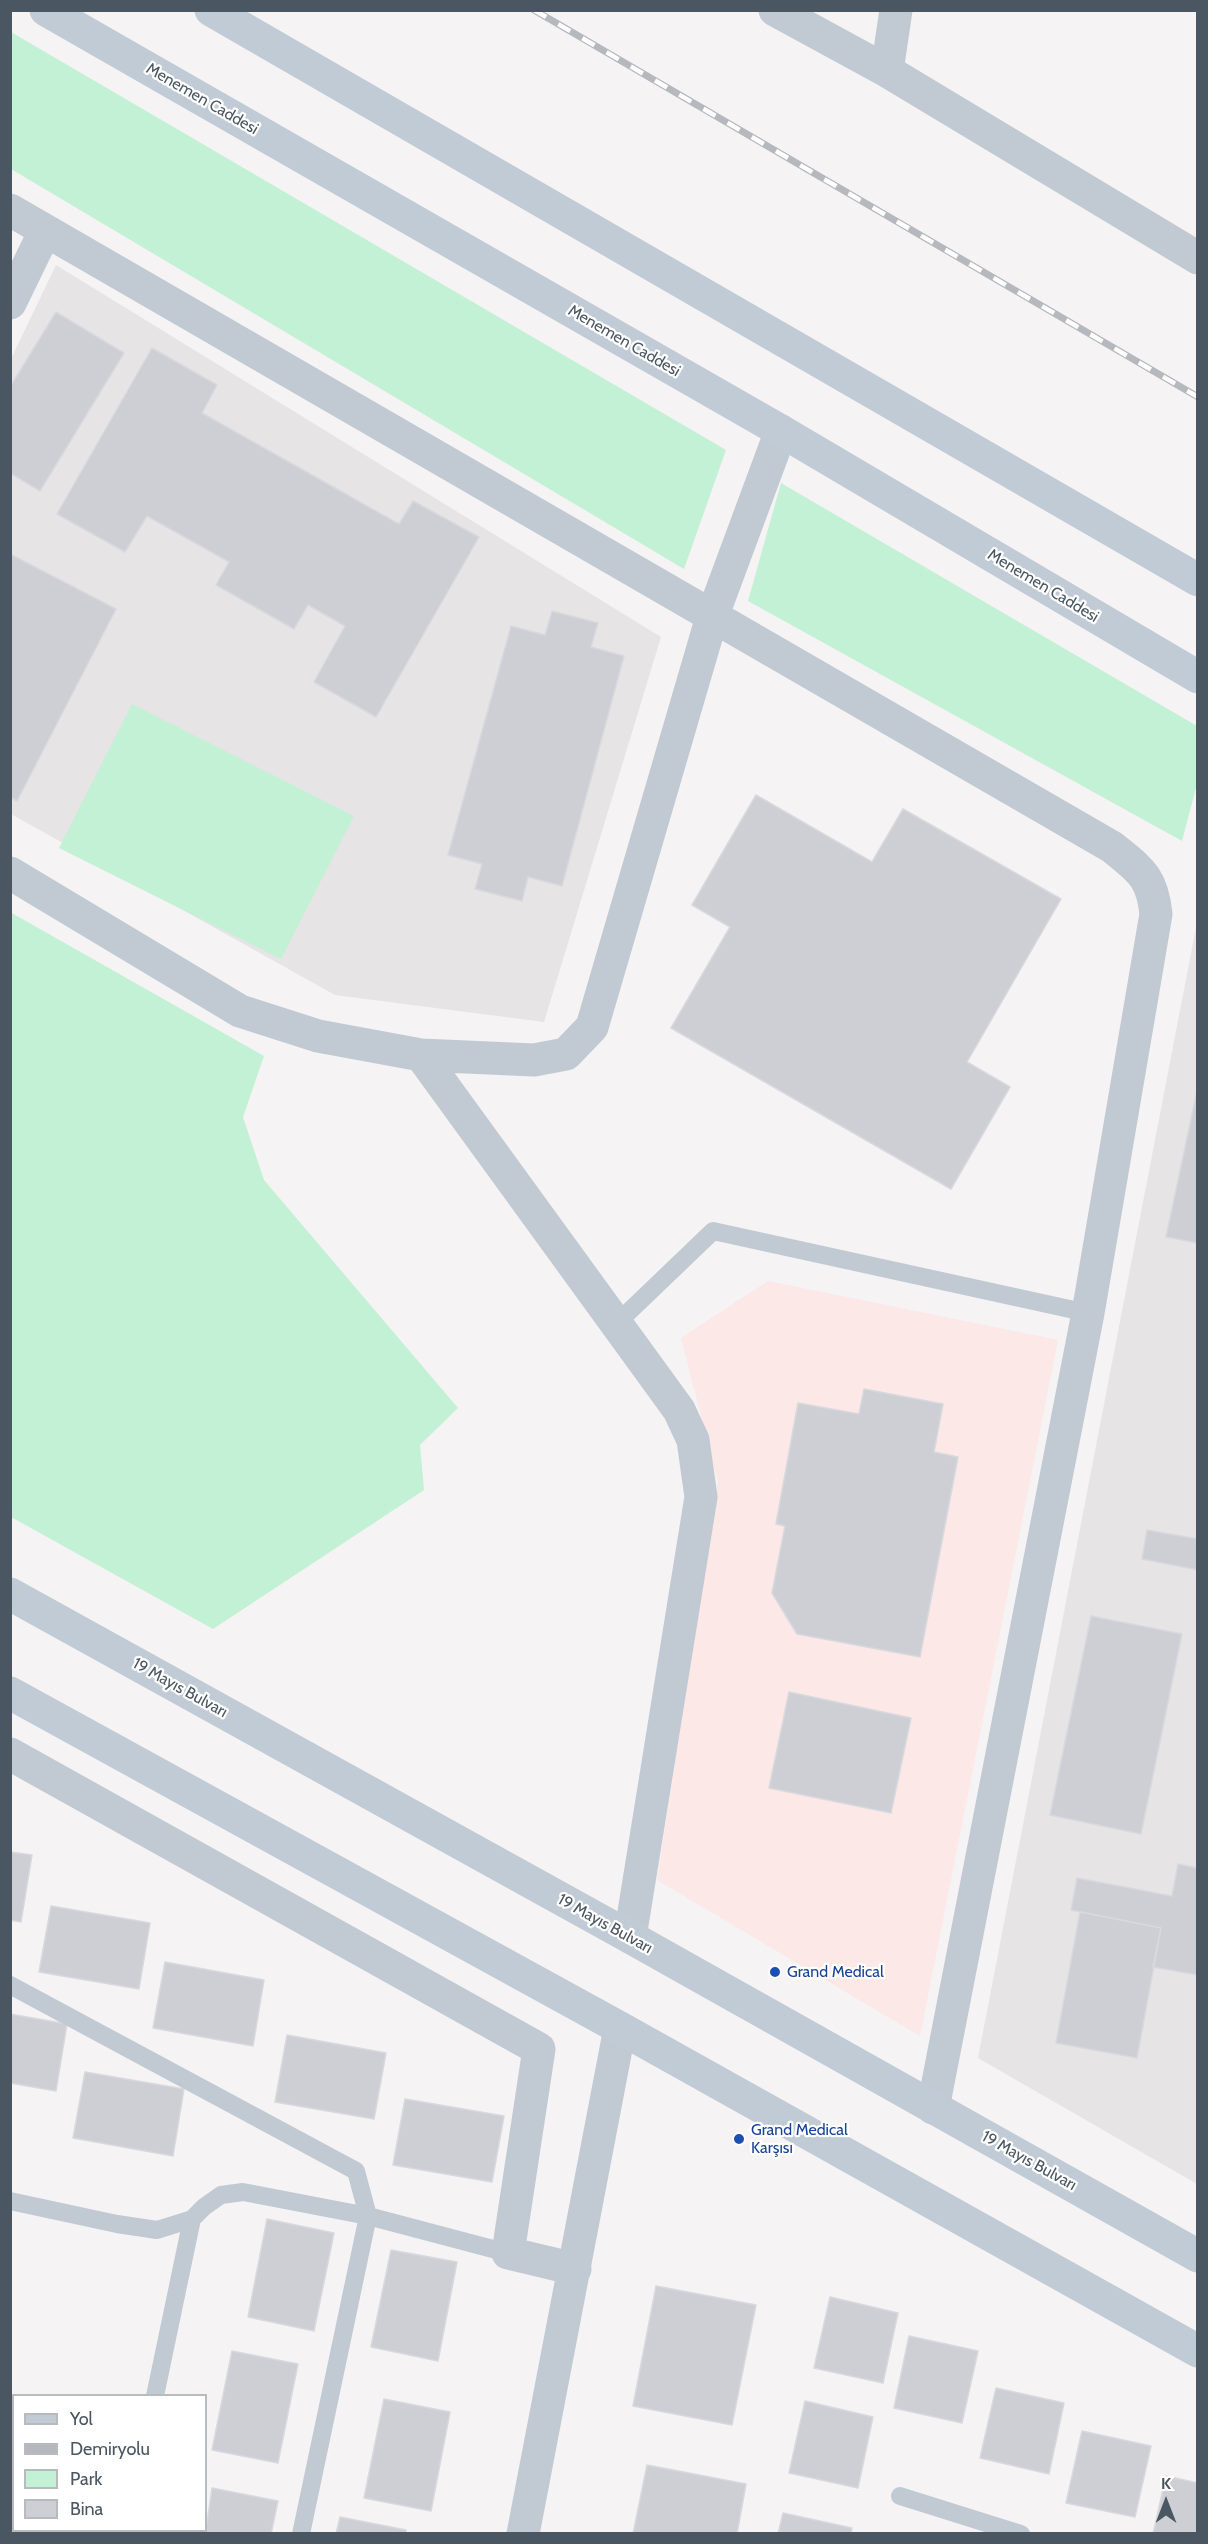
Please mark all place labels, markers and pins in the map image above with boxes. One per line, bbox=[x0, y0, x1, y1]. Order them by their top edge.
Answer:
place label: Grand Medical bbox=[787, 1962, 884, 1982]
marker: Grand Medical bbox=[768, 1965, 782, 1979]
place label: Grand Medical Karşısı bbox=[751, 2120, 848, 2158]
marker: Grand Medical Karşısı bbox=[732, 2132, 746, 2146]

